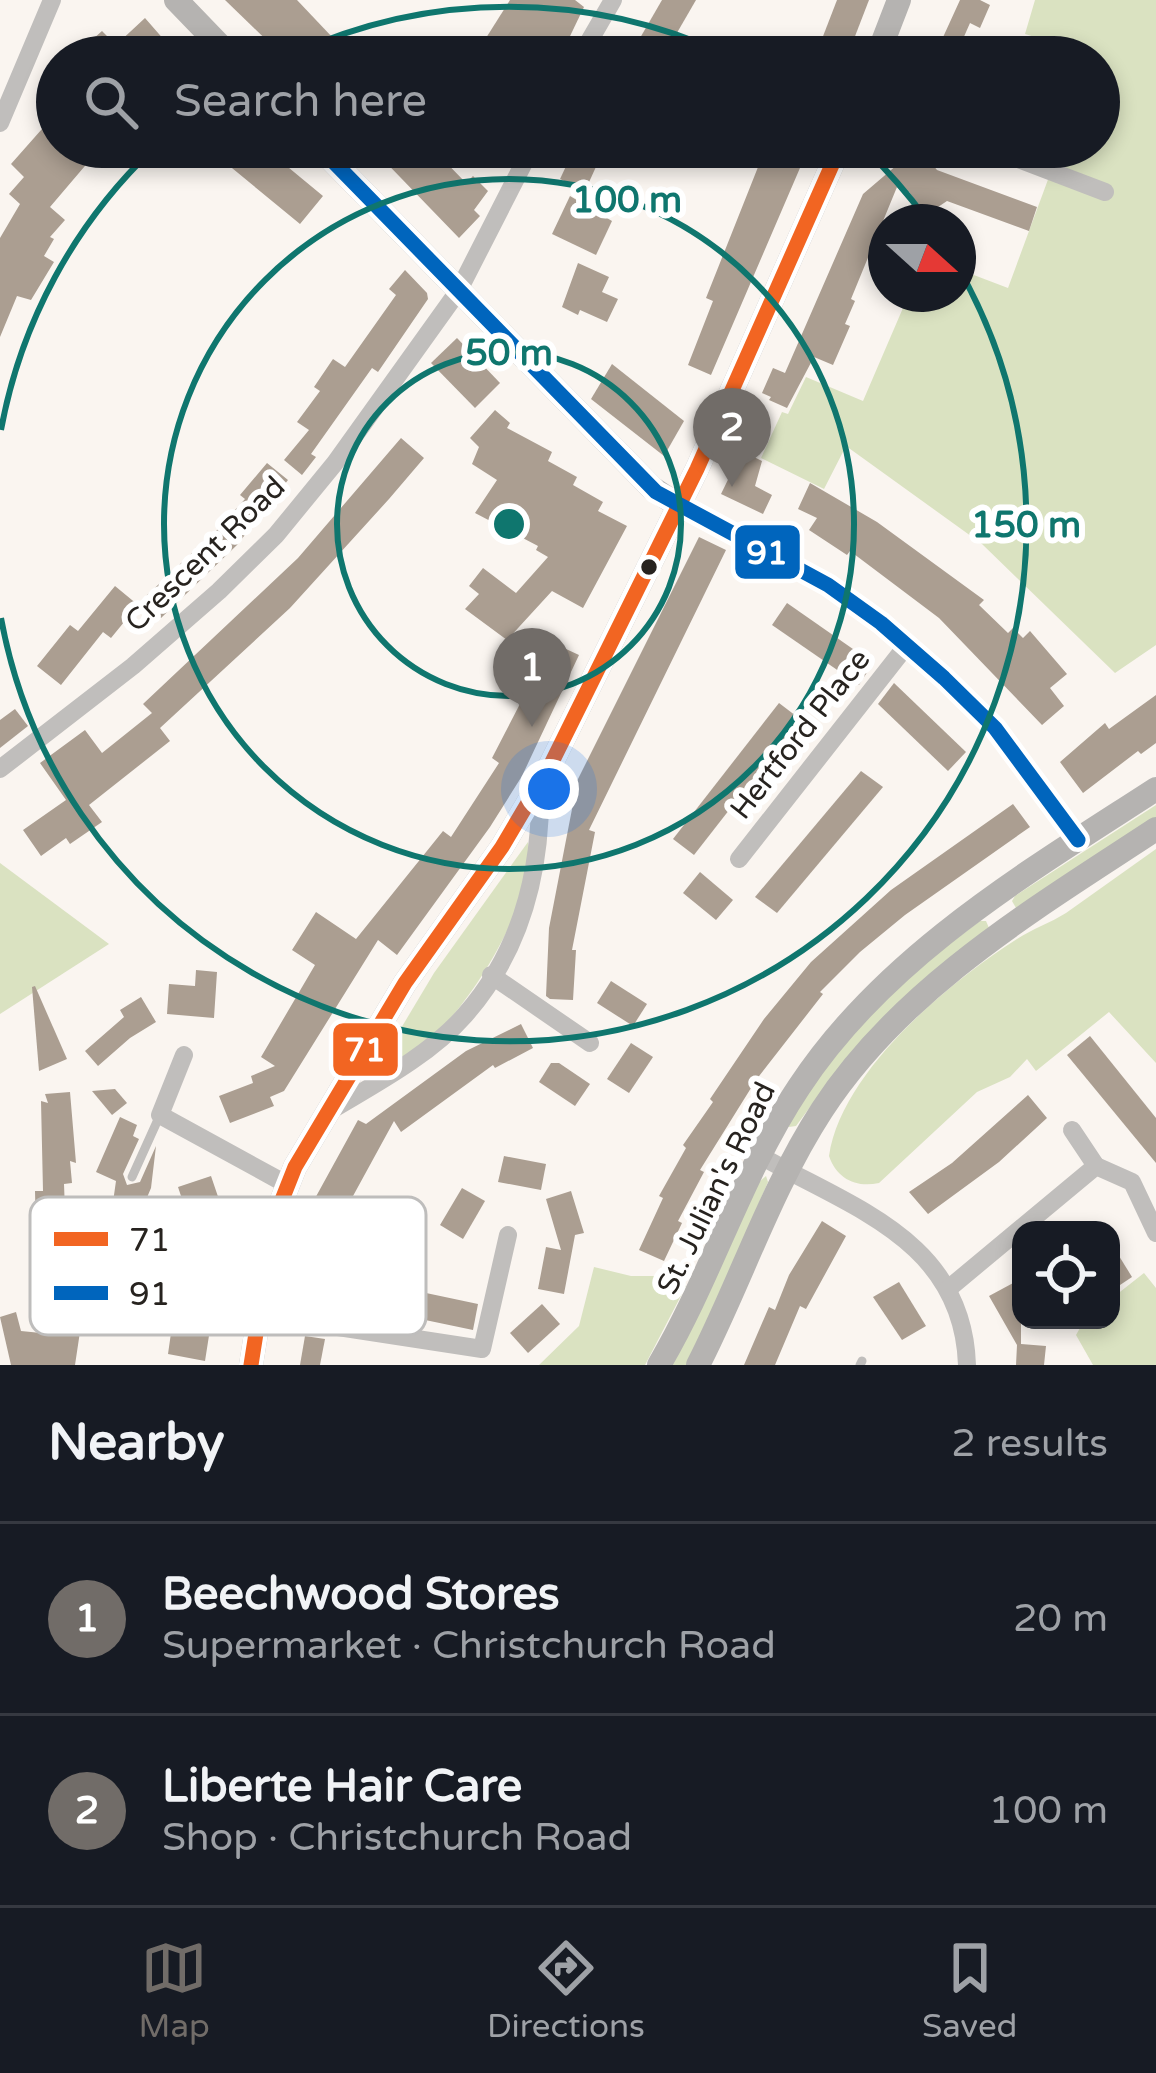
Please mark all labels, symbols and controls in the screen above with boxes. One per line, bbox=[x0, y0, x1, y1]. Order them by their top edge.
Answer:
search box bbox=[36, 36, 1120, 168]
icon: search bbox=[78, 69, 144, 135]
text: Search here bbox=[174, 75, 427, 129]
text: 100 m bbox=[572, 179, 682, 222]
north arrow bbox=[868, 204, 976, 312]
text: 50 m bbox=[465, 332, 553, 375]
pin: 2 bbox=[693, 388, 771, 487]
street label: Crescent Road bbox=[118, 469, 293, 640]
centre of rings bbox=[488, 503, 530, 545]
text: 150 m bbox=[971, 504, 1081, 547]
line badge: 91 bbox=[733, 523, 802, 581]
text: 91 bbox=[746, 534, 788, 573]
unlabelled marker bbox=[638, 556, 660, 578]
pin: 1 bbox=[493, 628, 571, 727]
street label: Hertford Place bbox=[722, 642, 878, 827]
your location bbox=[519, 759, 579, 819]
line badge: 71 bbox=[331, 1021, 400, 1078]
text: 71 bbox=[344, 1031, 386, 1070]
street label: St. Julian's Road bbox=[649, 1076, 784, 1300]
legend bbox=[30, 1197, 426, 1335]
text: 71 bbox=[129, 1221, 170, 1260]
map controls bbox=[1012, 1221, 1120, 1329]
button: locate bbox=[1012, 1221, 1120, 1329]
text: 91 bbox=[129, 1275, 170, 1314]
text: Nearby bbox=[48, 1412, 225, 1474]
text: 2 results bbox=[951, 1420, 1108, 1467]
text: Beechwood Stores bbox=[162, 1568, 560, 1622]
text: 1 bbox=[75, 1595, 99, 1642]
text: 20 m bbox=[1013, 1595, 1108, 1642]
text: Supermarket · Christchurch Road bbox=[162, 1622, 776, 1669]
text: Liberte Hair Care bbox=[162, 1760, 522, 1814]
text: 2 bbox=[75, 1787, 99, 1834]
text: 100 m bbox=[989, 1787, 1108, 1834]
text: Shop · Christchurch Road bbox=[162, 1814, 632, 1861]
tab: Map bbox=[139, 1935, 210, 2046]
tab: Directions bbox=[487, 1935, 645, 2046]
tab: Saved bbox=[922, 1935, 1017, 2046]

